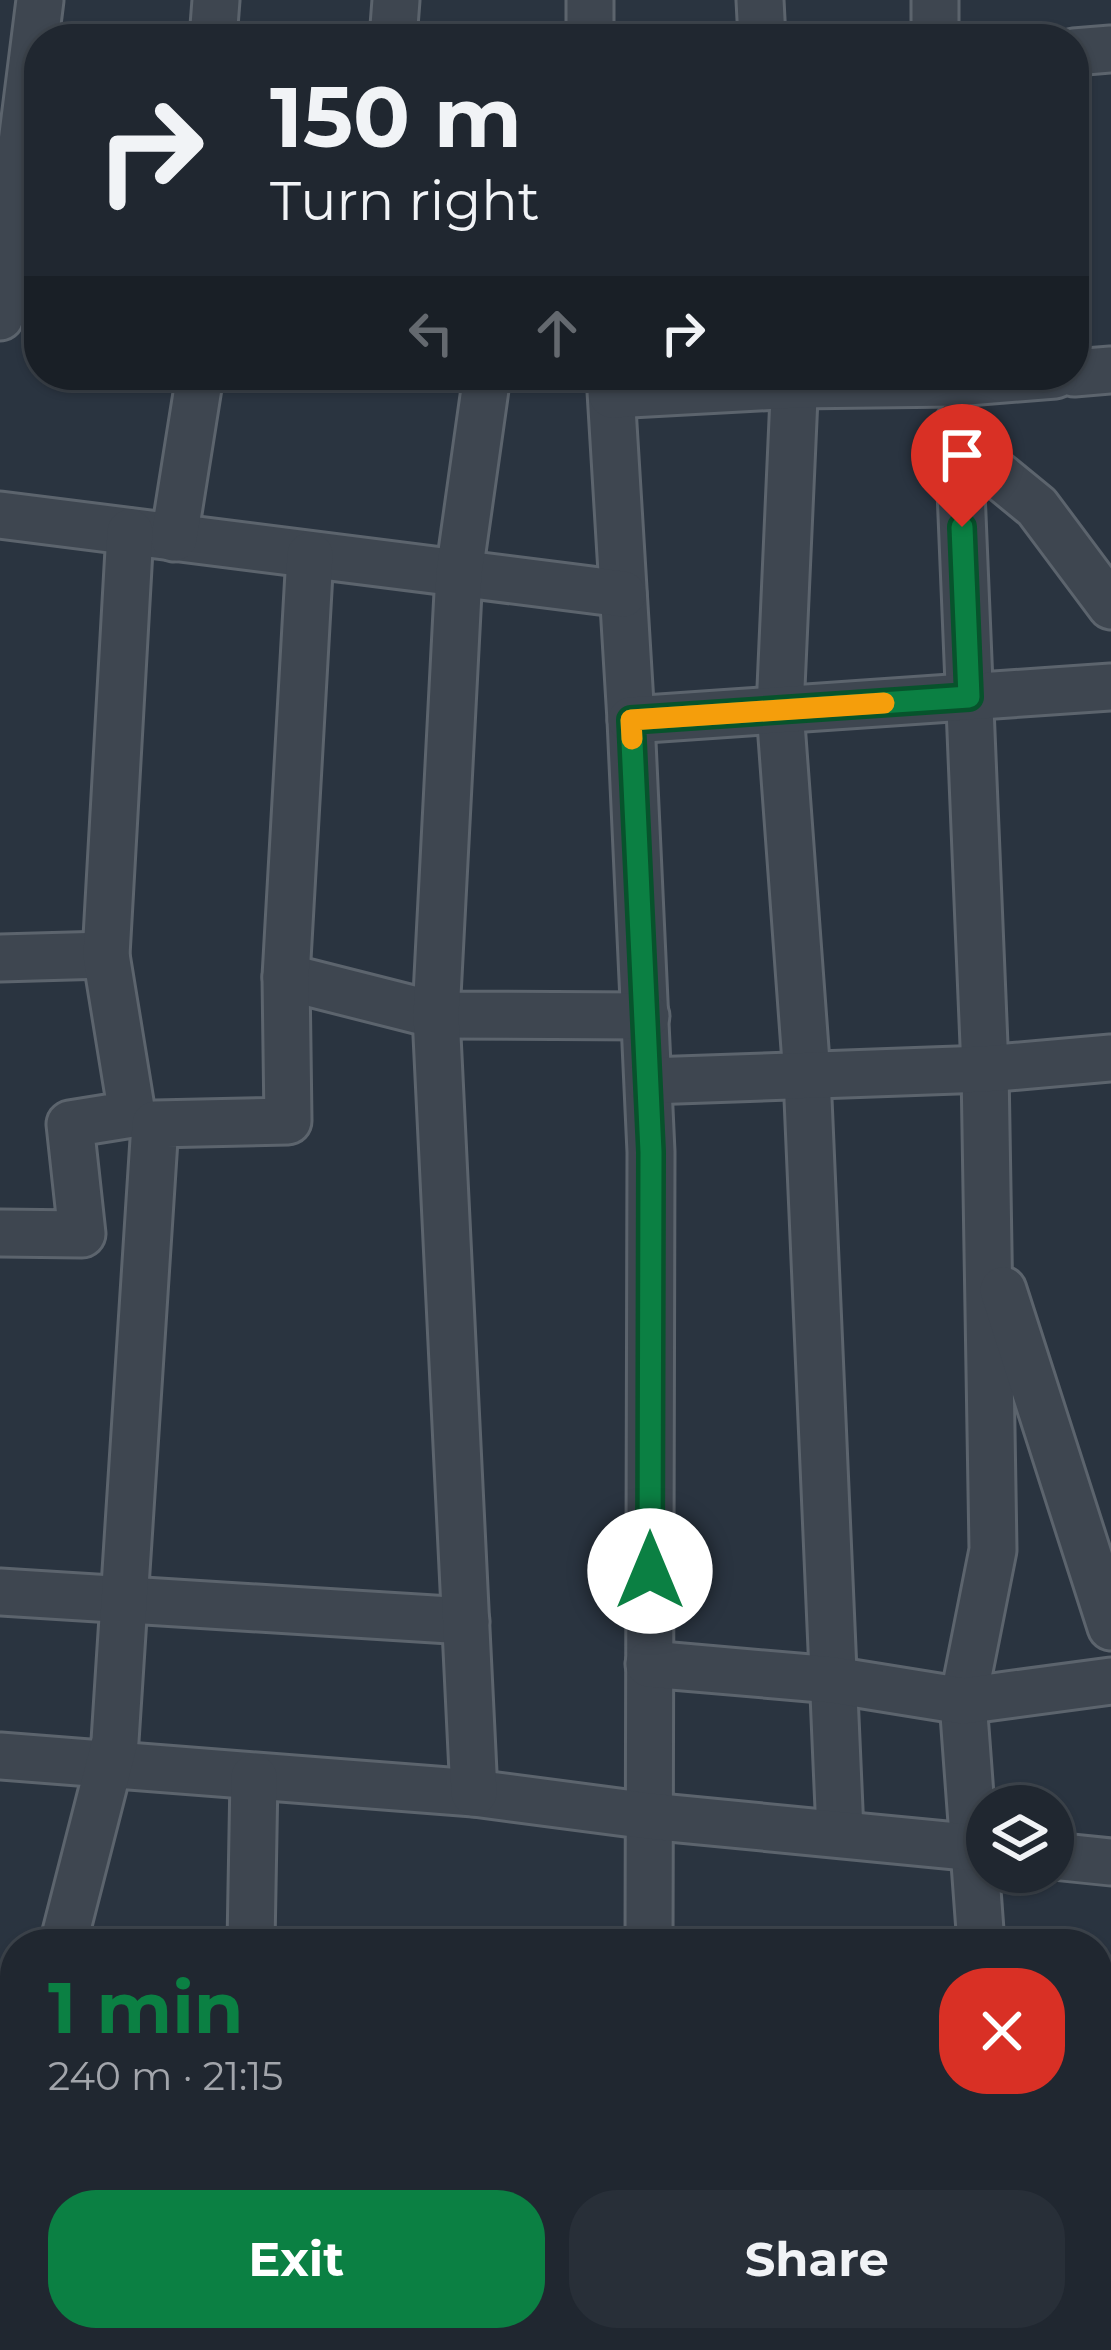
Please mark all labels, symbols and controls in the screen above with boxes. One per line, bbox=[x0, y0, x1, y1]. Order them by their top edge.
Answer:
text: 150 m bbox=[270, 66, 522, 168]
icon: right bbox=[72, 72, 228, 228]
text: Turn right bbox=[270, 168, 540, 234]
icon: left bbox=[398, 300, 464, 366]
icon: ahead bbox=[524, 300, 590, 366]
icon: right bbox=[650, 300, 716, 366]
pin bbox=[911, 404, 1013, 527]
icon: arrive bbox=[929, 422, 995, 488]
position arrow bbox=[587, 1508, 713, 1634]
map controls bbox=[966, 1785, 1074, 1893]
button: layers bbox=[966, 1785, 1074, 1893]
text: 1 min bbox=[48, 1963, 244, 2051]
button: close bbox=[939, 1968, 1065, 2094]
text: 240 m · 21:15 bbox=[48, 2052, 283, 2100]
button: Exit bbox=[48, 2190, 545, 2328]
button: Share bbox=[569, 2190, 1065, 2328]

